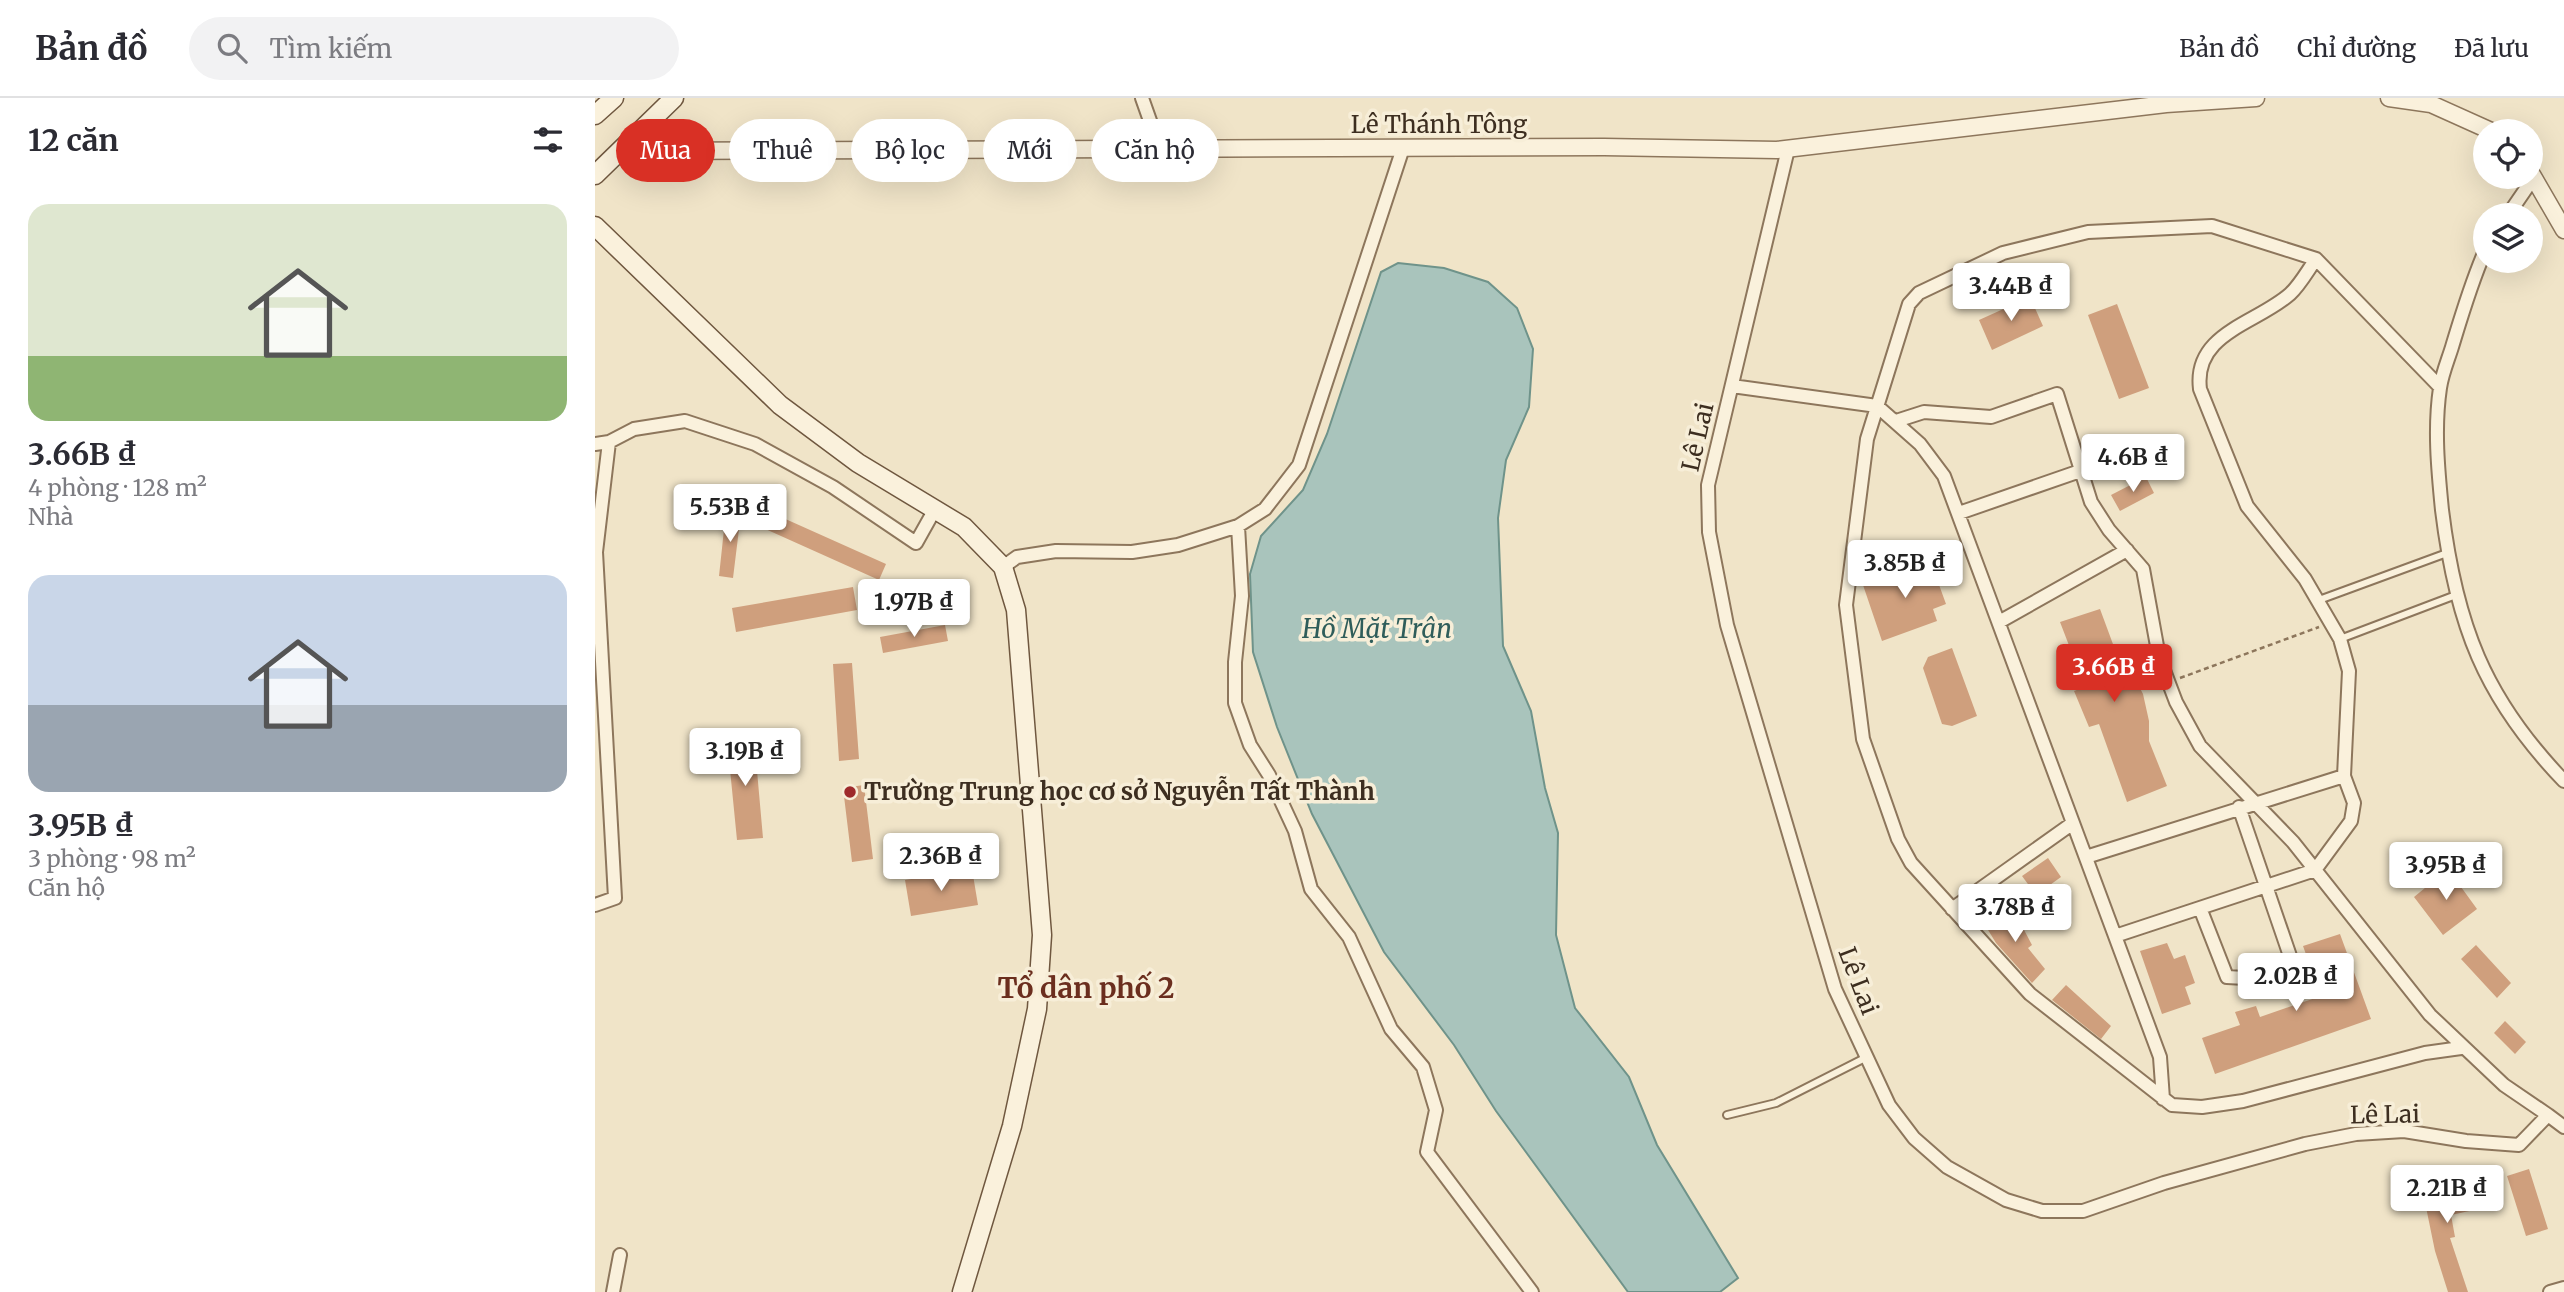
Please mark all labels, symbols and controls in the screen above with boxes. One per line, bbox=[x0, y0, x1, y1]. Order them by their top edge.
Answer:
search box bbox=[189, 17, 679, 80]
text: Bản đồ bbox=[35, 28, 147, 69]
icon: search bbox=[213, 29, 251, 67]
text: Tìm kiếm bbox=[269, 32, 392, 65]
text: Bản đồ bbox=[2179, 33, 2259, 64]
text: Chỉ đường bbox=[2297, 33, 2416, 64]
text: Đã lưu bbox=[2454, 33, 2529, 64]
street label: Lê Thánh Tông bbox=[1351, 109, 1528, 140]
chip: Mua bbox=[616, 119, 715, 182]
chip: Thuê bbox=[729, 119, 837, 182]
chip: Bộ lọc bbox=[851, 119, 969, 182]
chip: Mới bbox=[983, 119, 1077, 182]
chip: Căn hộ bbox=[1091, 119, 1219, 182]
map controls bbox=[2473, 119, 2543, 273]
button: locate bbox=[2473, 119, 2543, 189]
text: 12 căn bbox=[28, 121, 119, 159]
icon: filters bbox=[529, 121, 567, 159]
button: layers bbox=[2473, 203, 2543, 273]
icon: home bbox=[235, 250, 361, 376]
pin: 3.44B ₫ bbox=[1946, 264, 2076, 323]
text: 3.44B ₫ bbox=[1969, 271, 2053, 300]
street label: Lê Lai bbox=[1675, 399, 1721, 474]
pin: 4.6B ₫ bbox=[2076, 434, 2190, 494]
text: 3.66B ₫ bbox=[28, 435, 137, 473]
text: 4.6B ₫ bbox=[2097, 442, 2169, 471]
text: 4 phòng · 128 m² bbox=[28, 473, 207, 502]
pin: 5.53B ₫ bbox=[665, 484, 795, 544]
text: 5.53B ₫ bbox=[690, 492, 770, 521]
text: Nhà bbox=[28, 502, 73, 531]
pin: 3.85B ₫ bbox=[1840, 540, 1970, 600]
text: 3.85B ₫ bbox=[1864, 548, 1946, 577]
pin: 1.97B ₫ bbox=[849, 580, 979, 639]
text: 1.97B ₫ bbox=[874, 587, 954, 616]
water label: Hồ Mặt Trận bbox=[1301, 612, 1452, 645]
icon: home bbox=[235, 621, 361, 747]
pin: 3.66B ₫ bbox=[2049, 644, 2179, 704]
text: 3.66B ₫ bbox=[2072, 652, 2156, 681]
pin: 3.19B ₫ bbox=[680, 728, 810, 788]
text: 3.19B ₫ bbox=[705, 736, 785, 765]
place label: Trường Trung học cơ sở Nguyễn Tất Thành bbox=[864, 776, 1375, 807]
marker: Trường Trung học cơ sở Nguyễn Tất Thành bbox=[842, 784, 858, 800]
text: 3.95B ₫ bbox=[28, 806, 134, 844]
pin: 2.36B ₫ bbox=[876, 834, 1006, 893]
text: 2.36B ₫ bbox=[899, 841, 983, 870]
pin: 3.95B ₫ bbox=[2381, 842, 2511, 902]
text: 3 phòng · 98 m² bbox=[28, 844, 196, 873]
text: 3.95B ₫ bbox=[2405, 850, 2487, 879]
text: Căn hộ bbox=[28, 873, 105, 902]
pin: 3.78B ₫ bbox=[1950, 884, 2080, 944]
text: 3.78B ₫ bbox=[1974, 892, 2056, 921]
street label: Lê Lai bbox=[1831, 943, 1886, 1019]
pin: 2.02B ₫ bbox=[2231, 954, 2361, 1013]
text: 2.02B ₫ bbox=[2254, 961, 2338, 990]
district label: Tổ dân phố 2 bbox=[997, 970, 1175, 1006]
street label: Lê Lai bbox=[2350, 1098, 2420, 1131]
pin: 2.21B ₫ bbox=[2382, 1166, 2512, 1225]
text: 2.21B ₫ bbox=[2407, 1173, 2487, 1202]

